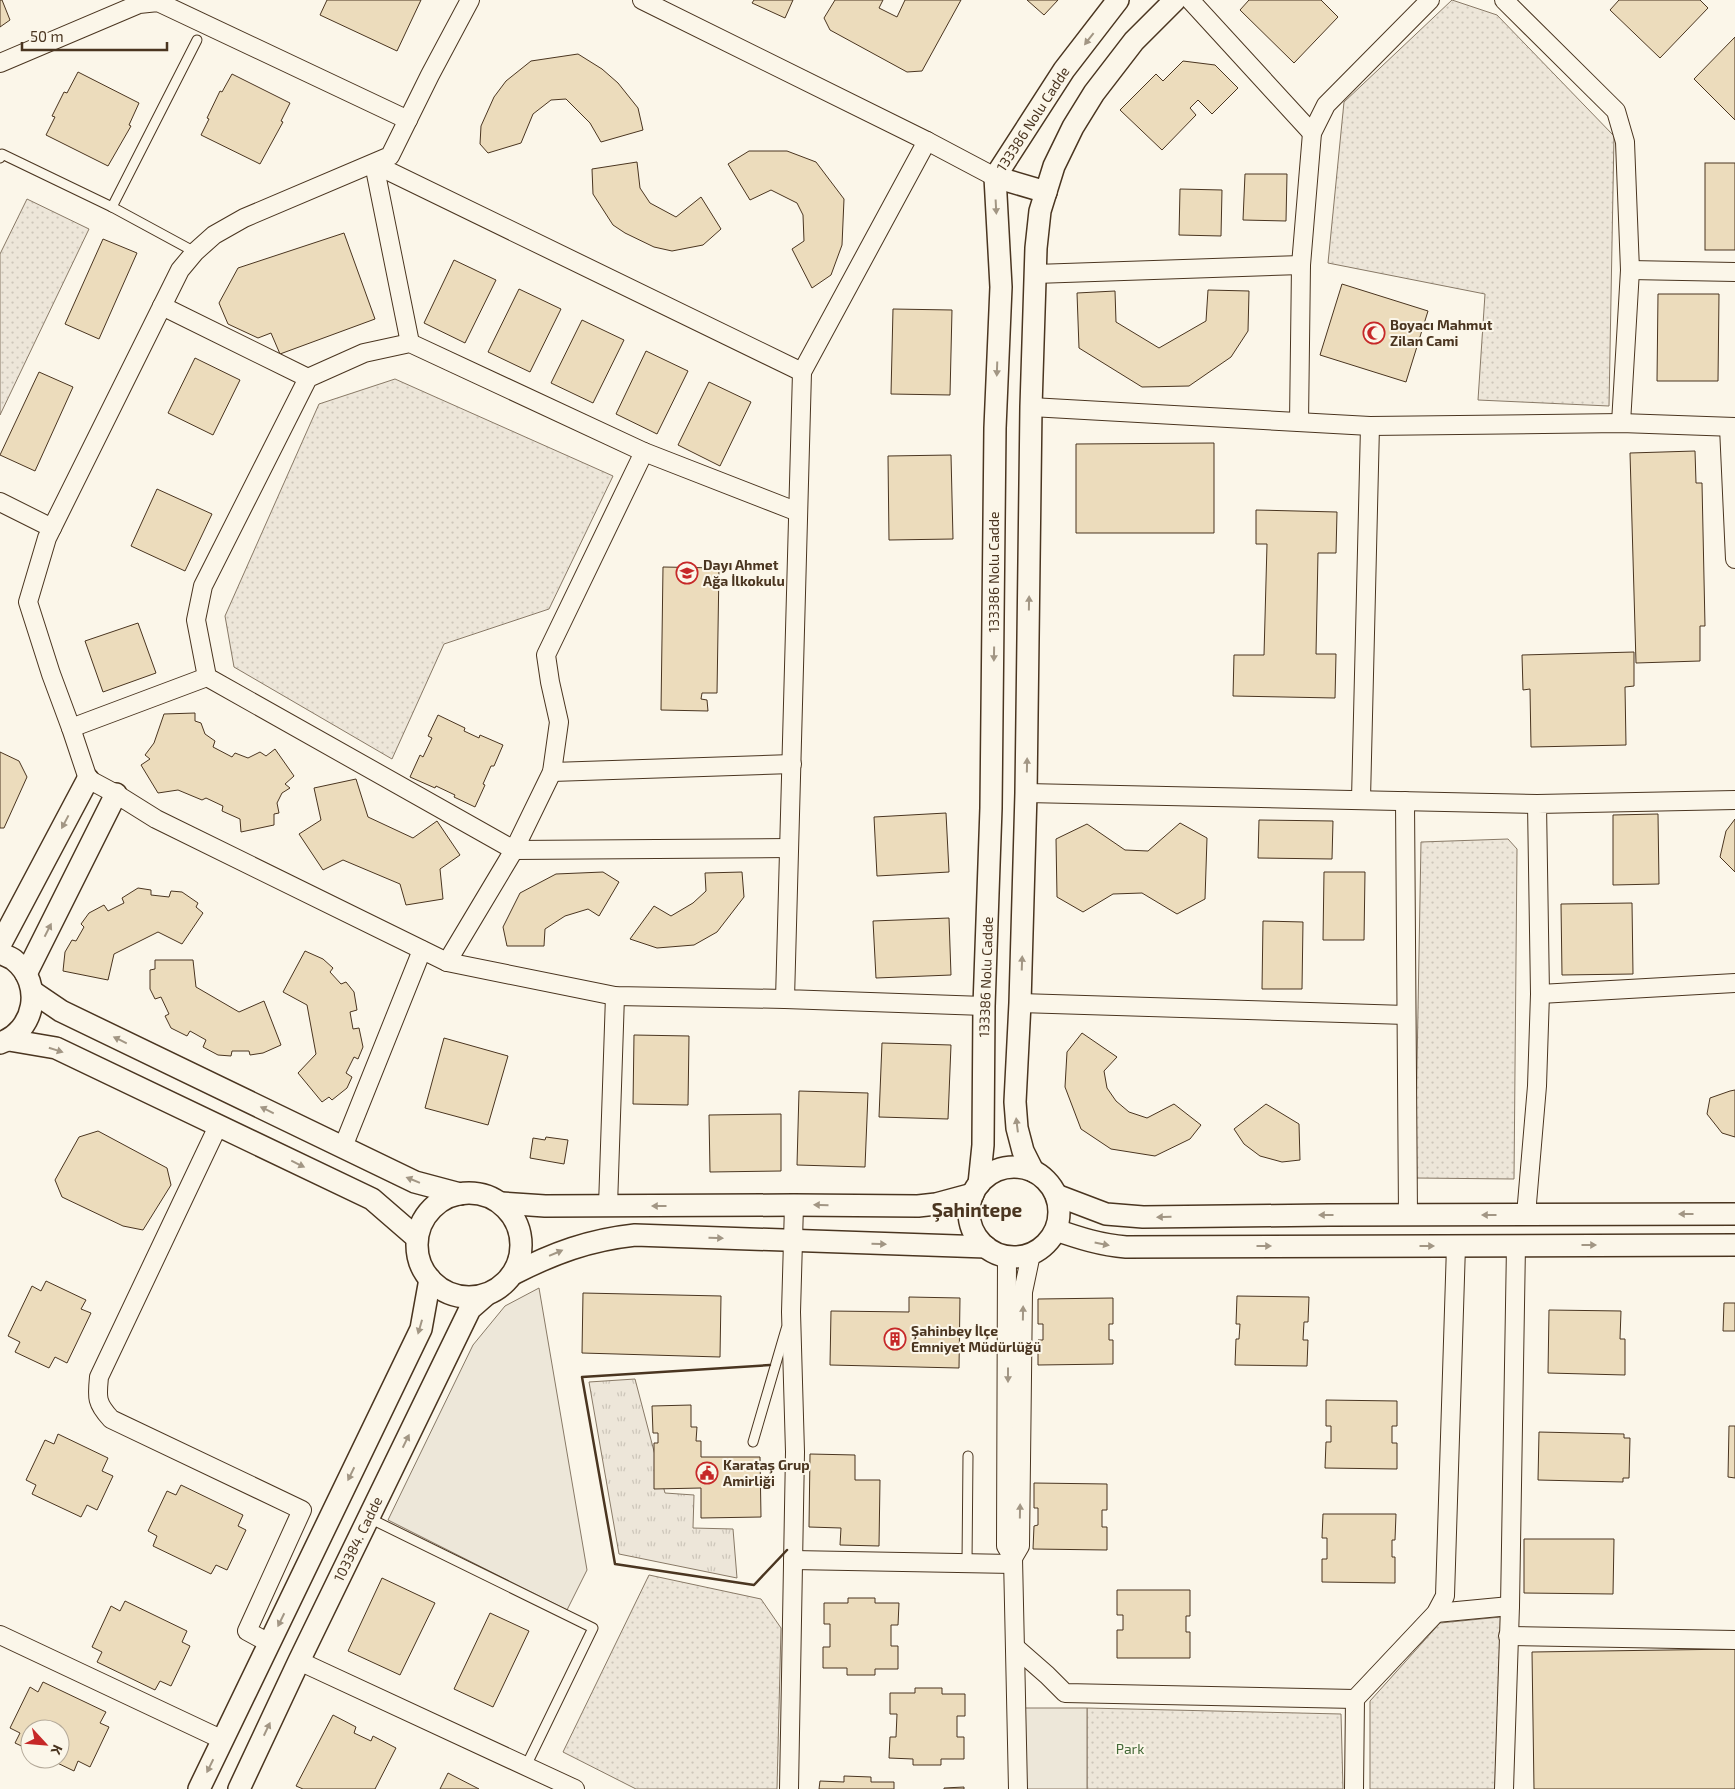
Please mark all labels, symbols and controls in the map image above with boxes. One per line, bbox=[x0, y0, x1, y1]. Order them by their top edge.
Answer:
scale bar bbox=[22, 20, 168, 52]
text: 50 m bbox=[30, 27, 64, 45]
one-way arrow bbox=[1083, 32, 1094, 45]
street label: 133386 Nolu Cadde bbox=[993, 63, 1073, 174]
one-way arrow bbox=[993, 199, 1001, 215]
place label: Boyacı Mahmut Zilan Cami bbox=[1390, 316, 1493, 349]
mosque icon: Boyacı Mahmut Zilan Cami bbox=[1362, 321, 1386, 345]
one-way arrow bbox=[993, 362, 1001, 378]
street label: 133386 Nolu Cadde bbox=[985, 512, 1002, 632]
place label: Dayı Ahmet Ağa İlkokulu bbox=[703, 556, 785, 589]
school or university icon: Dayı Ahmet Ağa İlkokulu bbox=[675, 561, 699, 585]
one-way arrow bbox=[1025, 594, 1033, 610]
one-way arrow bbox=[989, 646, 997, 662]
one-way arrow bbox=[1023, 757, 1031, 773]
one-way arrow bbox=[61, 815, 69, 829]
street label: 133386 Nolu Cadde bbox=[975, 916, 996, 1038]
one-way arrow bbox=[44, 923, 52, 937]
one-way arrow bbox=[1018, 954, 1026, 970]
one-way arrow bbox=[113, 1036, 127, 1044]
one-way arrow bbox=[49, 1046, 64, 1054]
one-way arrow bbox=[259, 1106, 274, 1114]
one-way arrow bbox=[1013, 1116, 1021, 1132]
one-way arrow bbox=[291, 1160, 305, 1168]
one-way arrow bbox=[405, 1176, 420, 1184]
district label: Şahintepe bbox=[932, 1198, 1023, 1222]
one-way arrow bbox=[813, 1201, 829, 1209]
one-way arrow bbox=[650, 1202, 666, 1210]
one-way arrow bbox=[1678, 1210, 1694, 1218]
one-way arrow bbox=[1318, 1211, 1334, 1219]
one-way arrow bbox=[1481, 1211, 1497, 1219]
one-way arrow bbox=[1156, 1213, 1172, 1221]
one-way arrow bbox=[709, 1234, 725, 1242]
one-way arrow bbox=[871, 1240, 887, 1248]
one-way arrow bbox=[1095, 1240, 1110, 1248]
one-way arrow bbox=[1582, 1241, 1598, 1249]
one-way arrow bbox=[1257, 1242, 1273, 1250]
one-way arrow bbox=[1419, 1242, 1435, 1250]
one-way arrow bbox=[549, 1249, 564, 1257]
one-way arrow bbox=[1019, 1305, 1027, 1321]
one-way arrow bbox=[416, 1319, 424, 1334]
place label: Şahinbey İlçe Emniyet Müdürlüğü bbox=[911, 1322, 1041, 1355]
building icon: Şahinbey İlçe Emniyet Müdürlüğü bbox=[883, 1327, 907, 1351]
one-way arrow bbox=[1004, 1367, 1012, 1383]
one-way arrow bbox=[402, 1433, 410, 1448]
place label: Karataş Grup Amirliği bbox=[723, 1456, 810, 1489]
public building icon: Karataş Grup Amirliği bbox=[695, 1461, 719, 1485]
one-way arrow bbox=[347, 1467, 355, 1481]
street label: 103384. Cadde bbox=[330, 1494, 385, 1584]
one-way arrow bbox=[1017, 1502, 1025, 1518]
one-way arrow bbox=[276, 1613, 284, 1627]
north arrow bbox=[20, 1719, 70, 1769]
one-way arrow bbox=[263, 1722, 271, 1736]
park label: Park bbox=[1116, 1740, 1144, 1757]
text: K bbox=[47, 1742, 67, 1758]
one-way arrow bbox=[206, 1759, 214, 1773]

